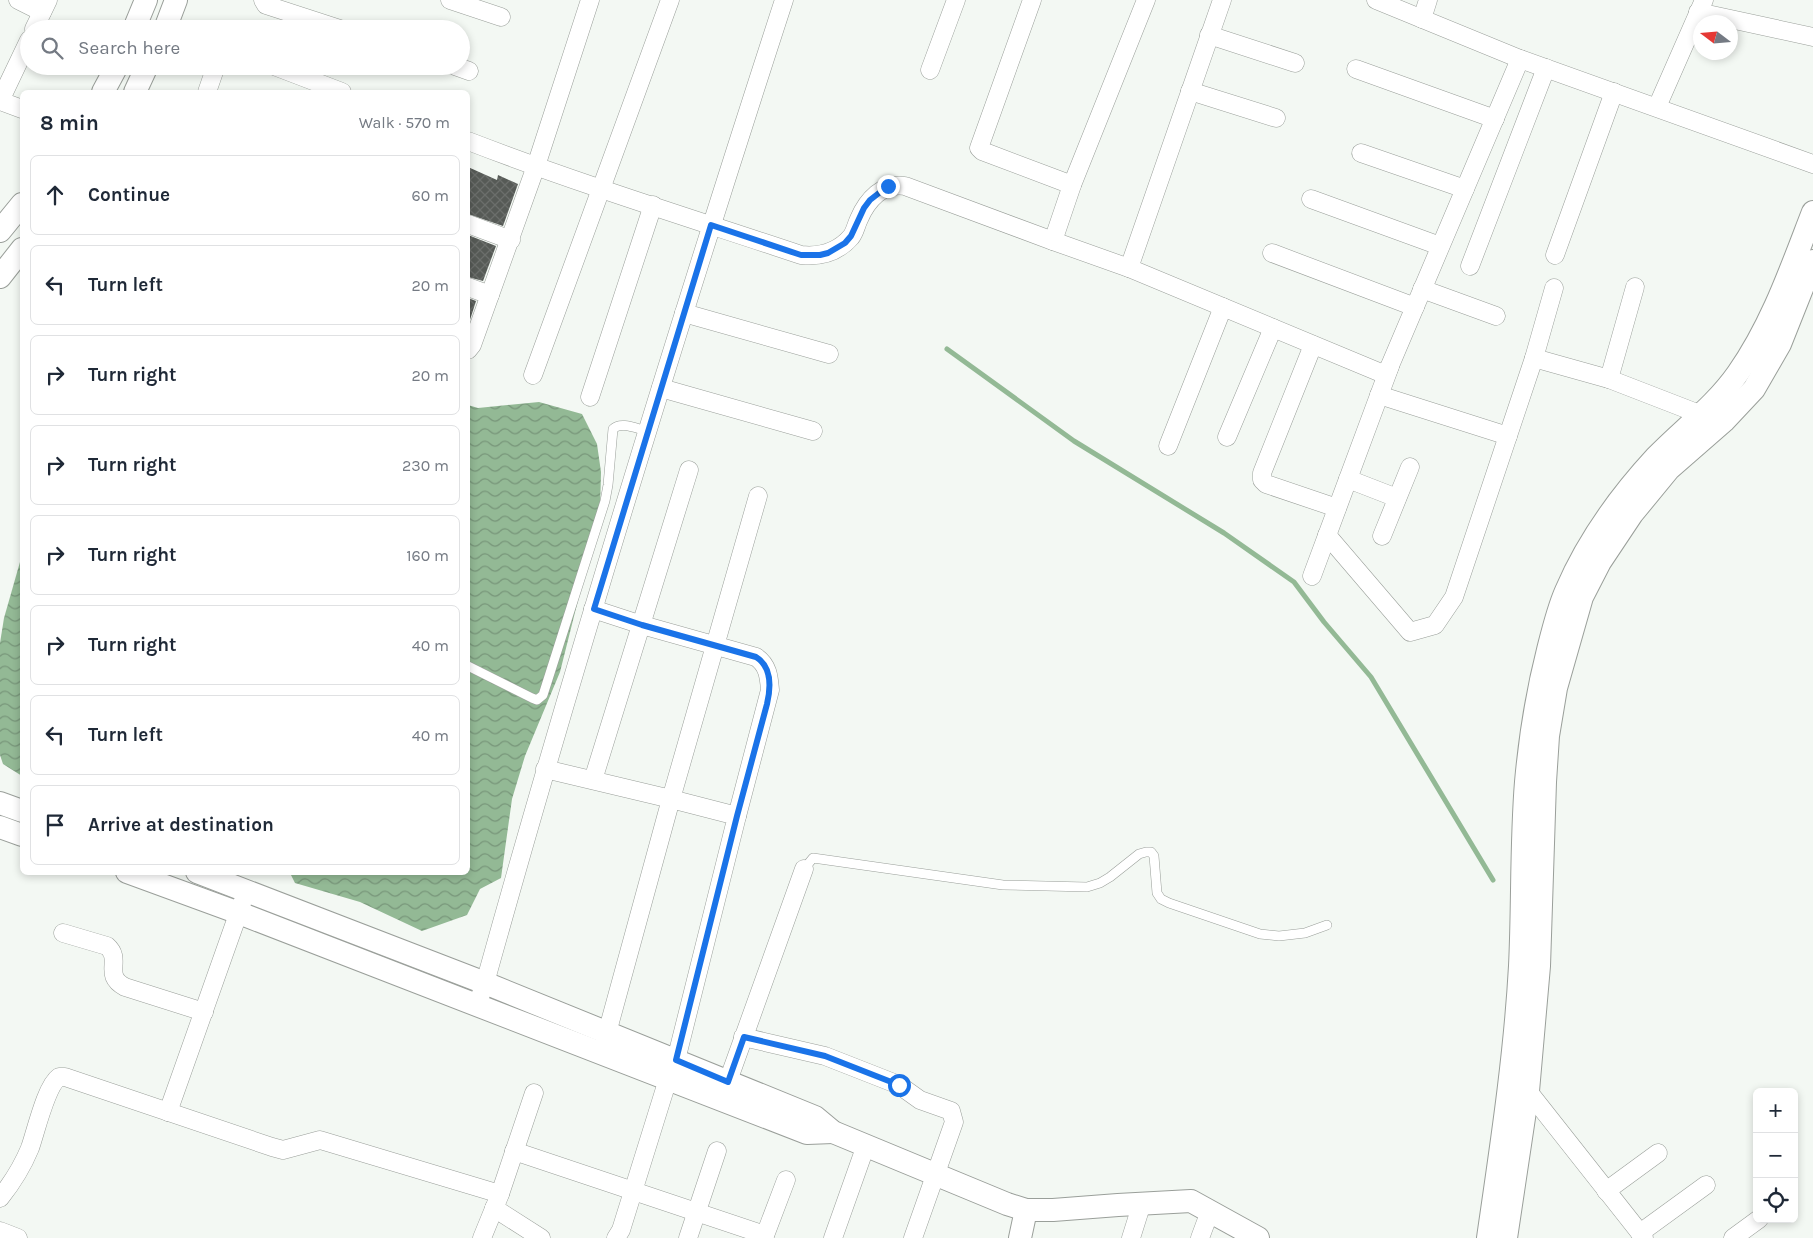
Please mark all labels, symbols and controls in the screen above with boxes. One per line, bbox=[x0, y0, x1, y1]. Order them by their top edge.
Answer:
north arrow bbox=[1693, 15, 1738, 60]
search box bbox=[20, 20, 470, 75]
icon: search bbox=[38, 34, 66, 62]
text: Search here bbox=[78, 37, 180, 59]
text: 8 min bbox=[40, 111, 99, 135]
text: Walk · 570 m bbox=[359, 113, 450, 132]
route end bbox=[877, 175, 900, 198]
icon: ahead bbox=[41, 181, 69, 209]
text: Continue bbox=[88, 184, 170, 206]
text: 60 m bbox=[412, 186, 449, 205]
icon: left bbox=[41, 271, 69, 299]
text: Turn left bbox=[88, 274, 163, 296]
text: 20 m bbox=[411, 276, 449, 295]
icon: right bbox=[41, 361, 69, 389]
text: Turn right bbox=[88, 364, 177, 386]
text: 20 m bbox=[411, 366, 449, 385]
icon: right bbox=[41, 451, 69, 479]
text: Turn right bbox=[88, 454, 177, 476]
text: 230 m bbox=[402, 456, 449, 475]
icon: right bbox=[41, 541, 69, 569]
text: Turn right bbox=[88, 544, 177, 566]
text: 160 m bbox=[406, 546, 449, 565]
icon: right bbox=[41, 631, 69, 659]
text: Turn right bbox=[88, 634, 177, 656]
text: 40 m bbox=[412, 636, 449, 655]
icon: left bbox=[41, 721, 69, 749]
text: Turn left bbox=[88, 724, 163, 746]
text: 40 m bbox=[412, 726, 449, 745]
icon: arrive bbox=[41, 811, 69, 839]
text: Arrive at destination bbox=[88, 814, 274, 836]
route start bbox=[888, 1074, 911, 1097]
map controls bbox=[1753, 1088, 1798, 1223]
button: + bbox=[1753, 1088, 1798, 1133]
button: − bbox=[1753, 1133, 1798, 1178]
button: locate bbox=[1753, 1178, 1798, 1223]

